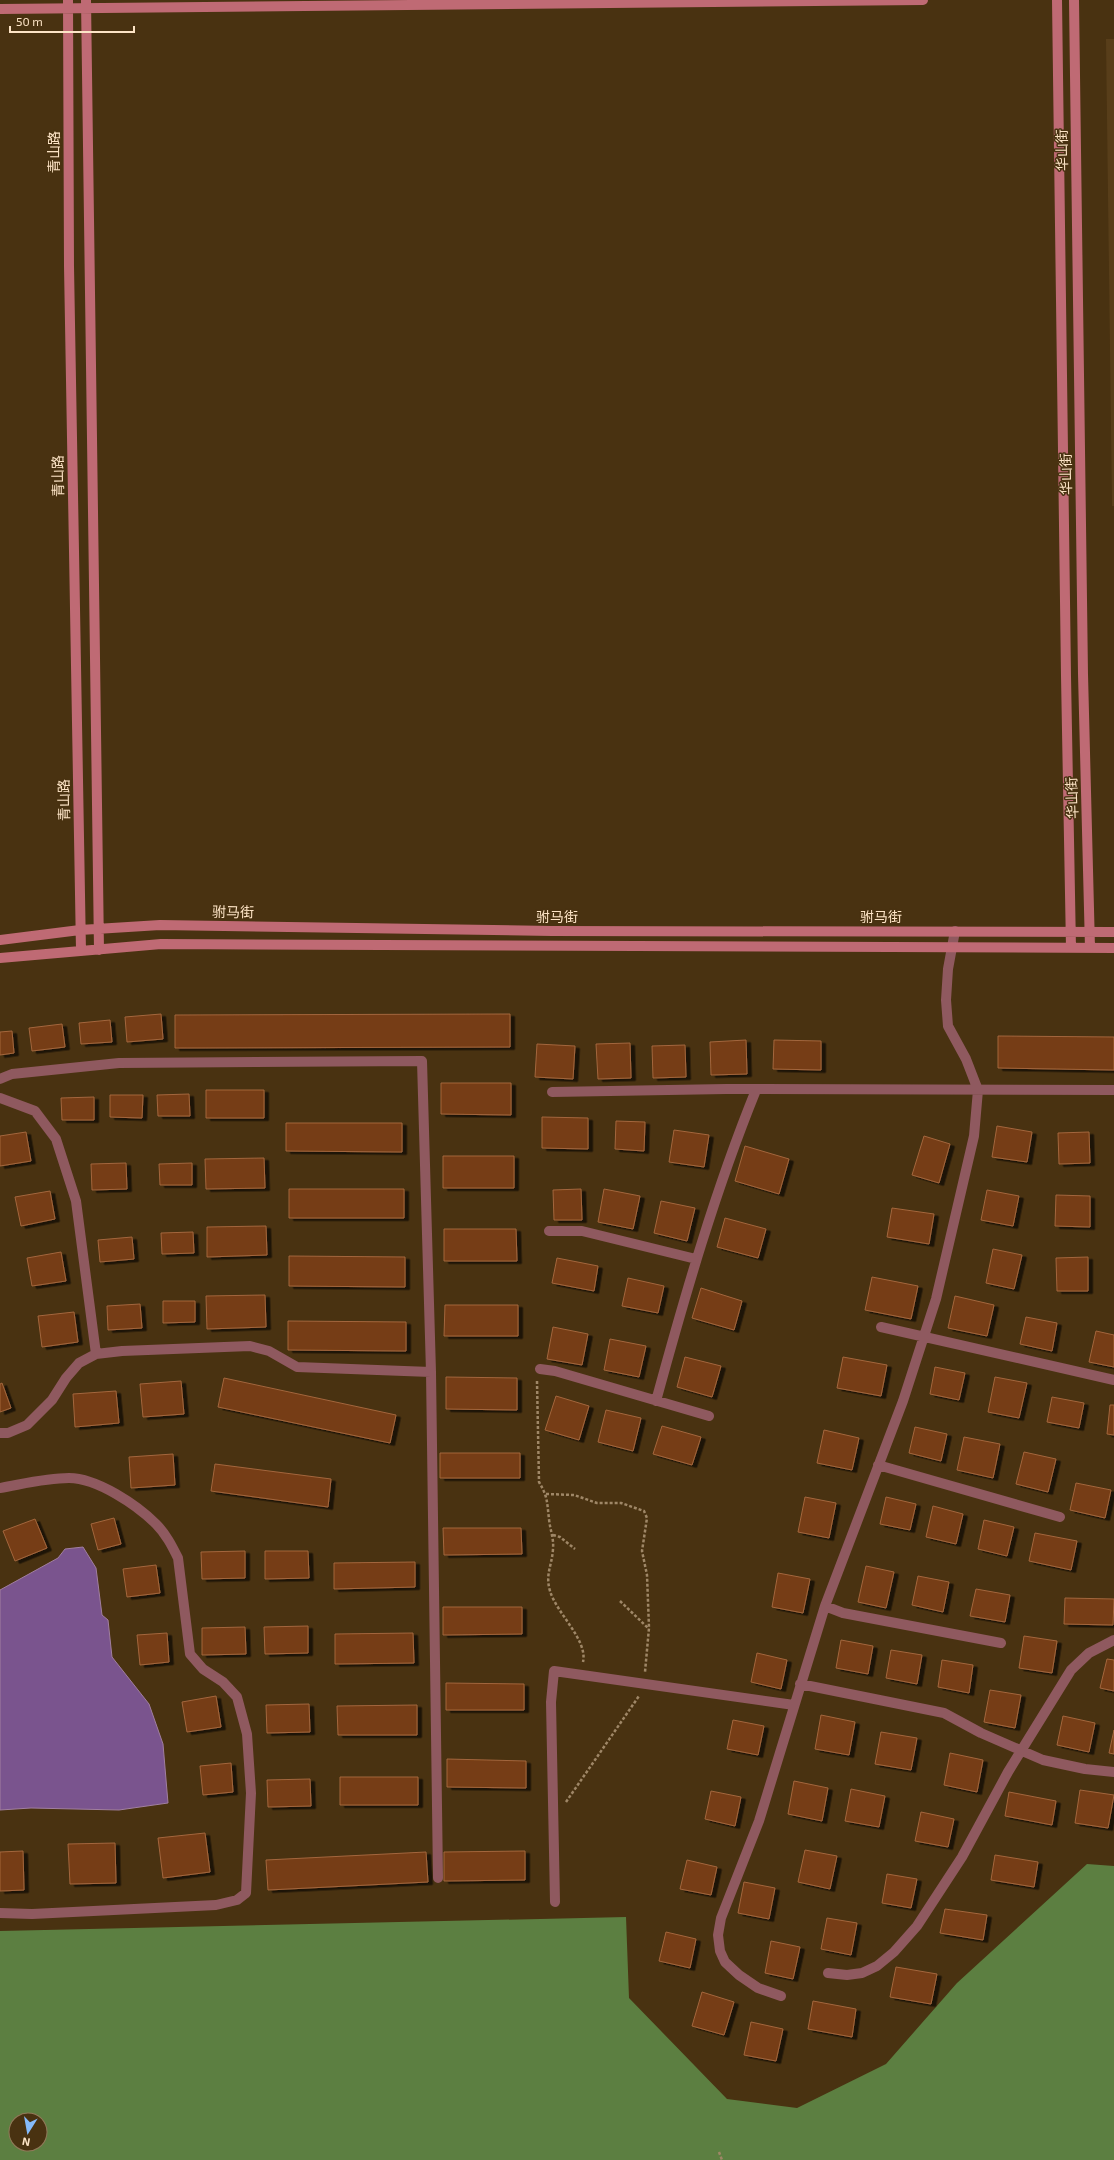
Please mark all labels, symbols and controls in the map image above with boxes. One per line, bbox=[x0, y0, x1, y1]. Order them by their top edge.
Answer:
scale bar bbox=[10, 8, 134, 34]
text: 50 m bbox=[16, 14, 43, 28]
street label: 华山街 bbox=[1053, 129, 1070, 171]
street label: 青山路 bbox=[45, 131, 62, 173]
street label: 华山街 bbox=[1057, 453, 1074, 495]
street label: 青山路 bbox=[49, 455, 66, 497]
street label: 华山街 bbox=[1062, 777, 1081, 819]
street label: 青山路 bbox=[55, 779, 72, 821]
street label: 驸马街 bbox=[212, 903, 254, 920]
street label: 驸马街 bbox=[536, 908, 578, 925]
street label: 驸马街 bbox=[860, 908, 902, 925]
north arrow bbox=[8, 2112, 48, 2152]
text: N bbox=[21, 2135, 31, 2149]

